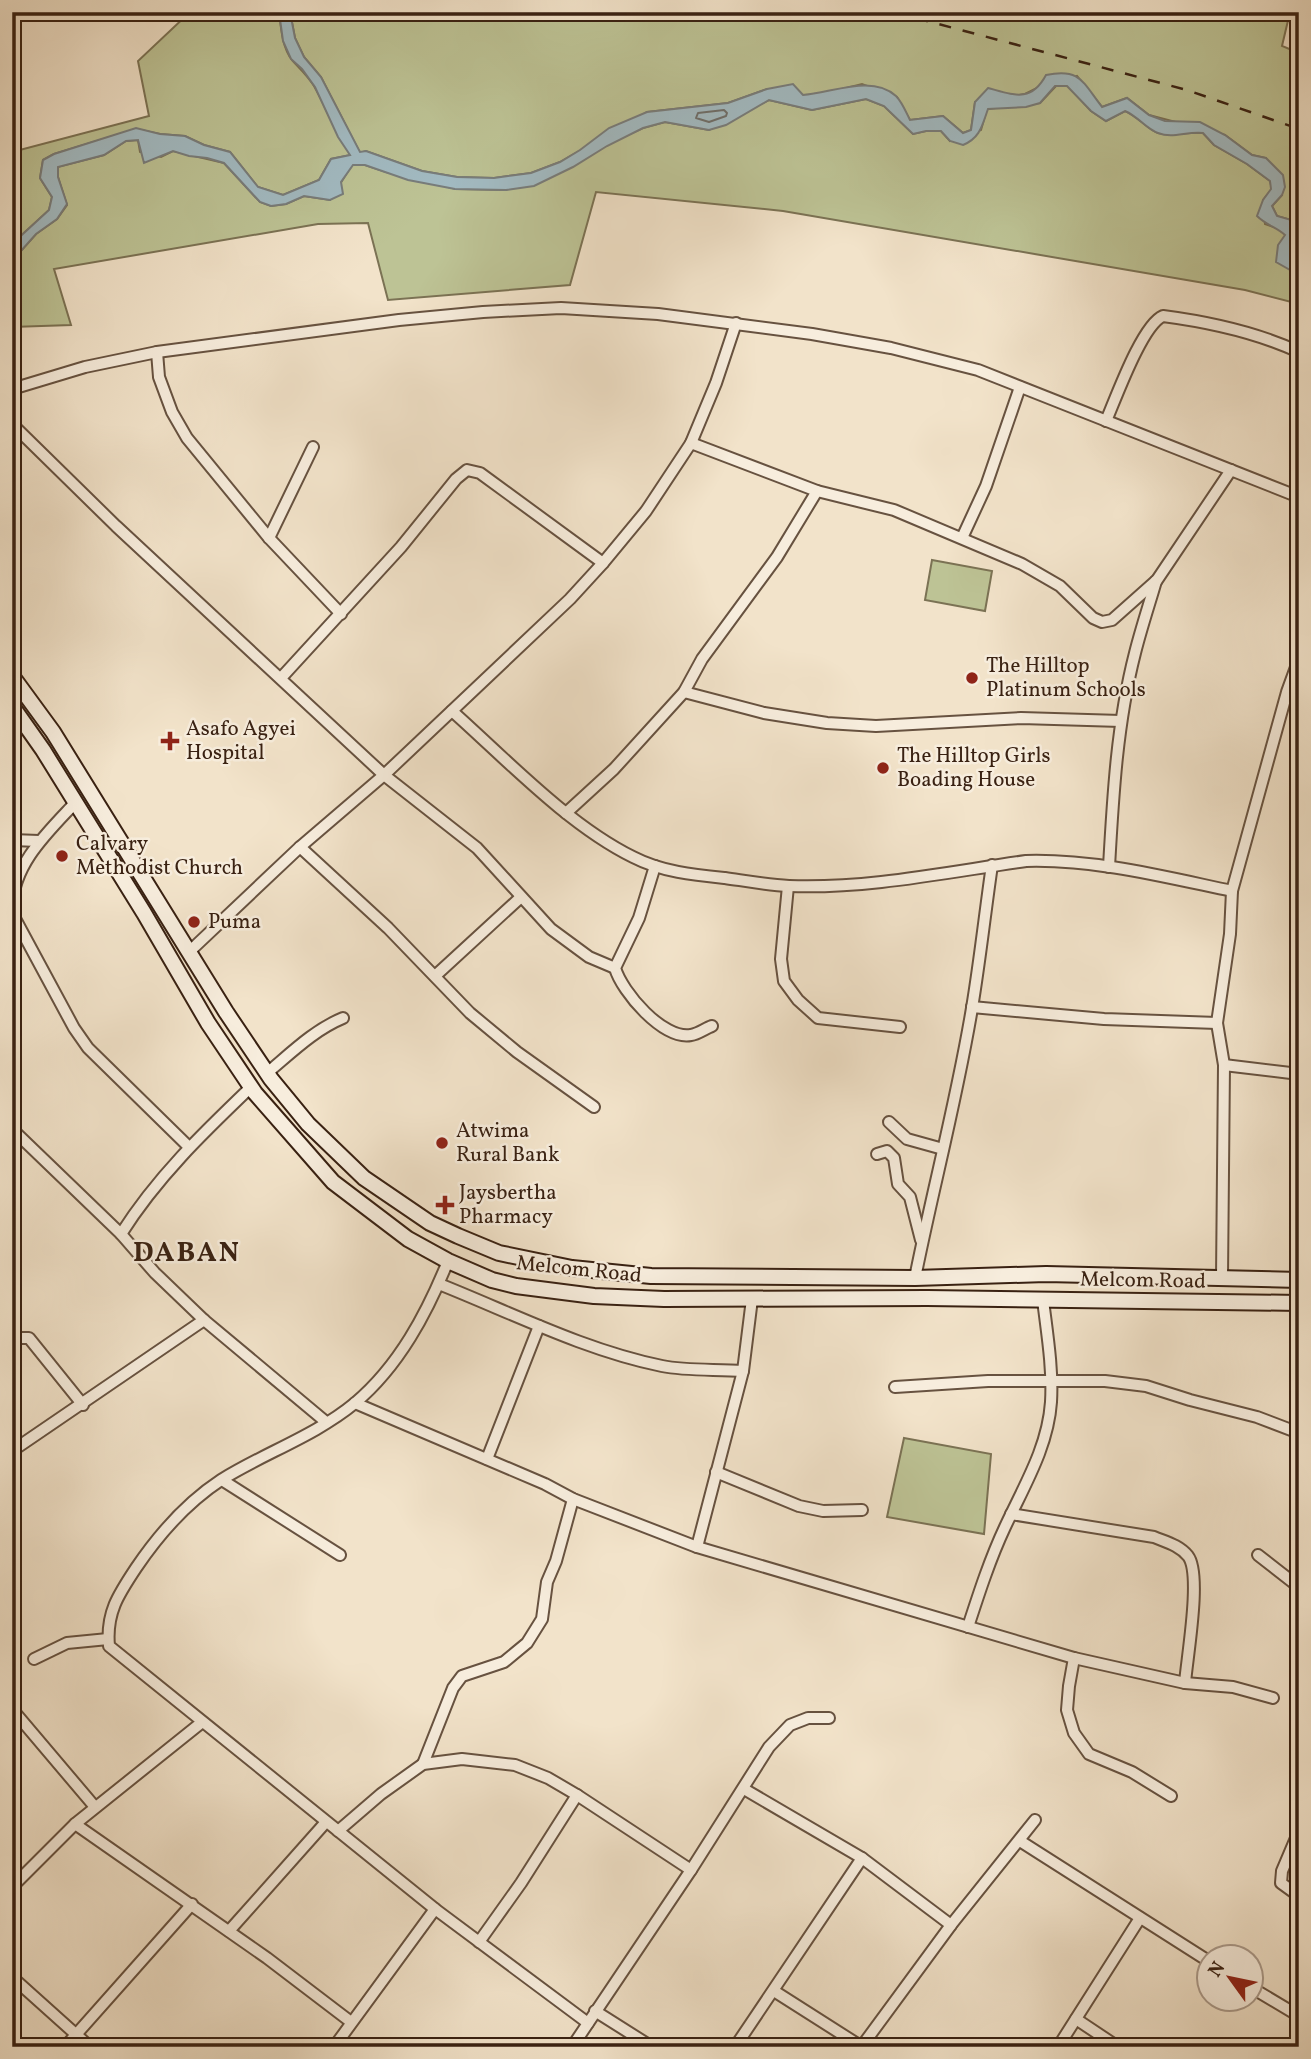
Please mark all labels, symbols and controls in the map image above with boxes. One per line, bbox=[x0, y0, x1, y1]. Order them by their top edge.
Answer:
place label: The Hilltop Platinum Schools bbox=[986, 652, 1146, 705]
marker: The Hilltop Platinum Schools bbox=[964, 670, 980, 686]
place label: Asafo Agyei Hospital bbox=[186, 715, 296, 768]
marker: Asafo Agyei Hospital bbox=[160, 731, 180, 751]
place label: The Hilltop Girls Boading House bbox=[897, 742, 1051, 795]
marker: The Hilltop Girls Boading House bbox=[875, 760, 891, 776]
place label: Calvary Methodist Church bbox=[76, 830, 243, 883]
marker: Calvary Methodist Church bbox=[54, 848, 70, 864]
place label: Puma bbox=[208, 908, 261, 937]
marker: Puma bbox=[186, 914, 202, 930]
place label: Atwima Rural Bank bbox=[456, 1117, 560, 1170]
marker: Atwima Rural Bank bbox=[434, 1135, 450, 1151]
place label: Jaysbertha Pharmacy bbox=[459, 1179, 557, 1232]
marker: Jaysbertha Pharmacy bbox=[437, 1197, 453, 1213]
district label: DABAN bbox=[133, 1234, 241, 1273]
street label: Melcom Road bbox=[515, 1249, 643, 1291]
street label: Melcom Road bbox=[1080, 1265, 1206, 1297]
north arrow bbox=[1196, 1944, 1266, 2014]
text: N bbox=[1203, 1957, 1232, 1983]

